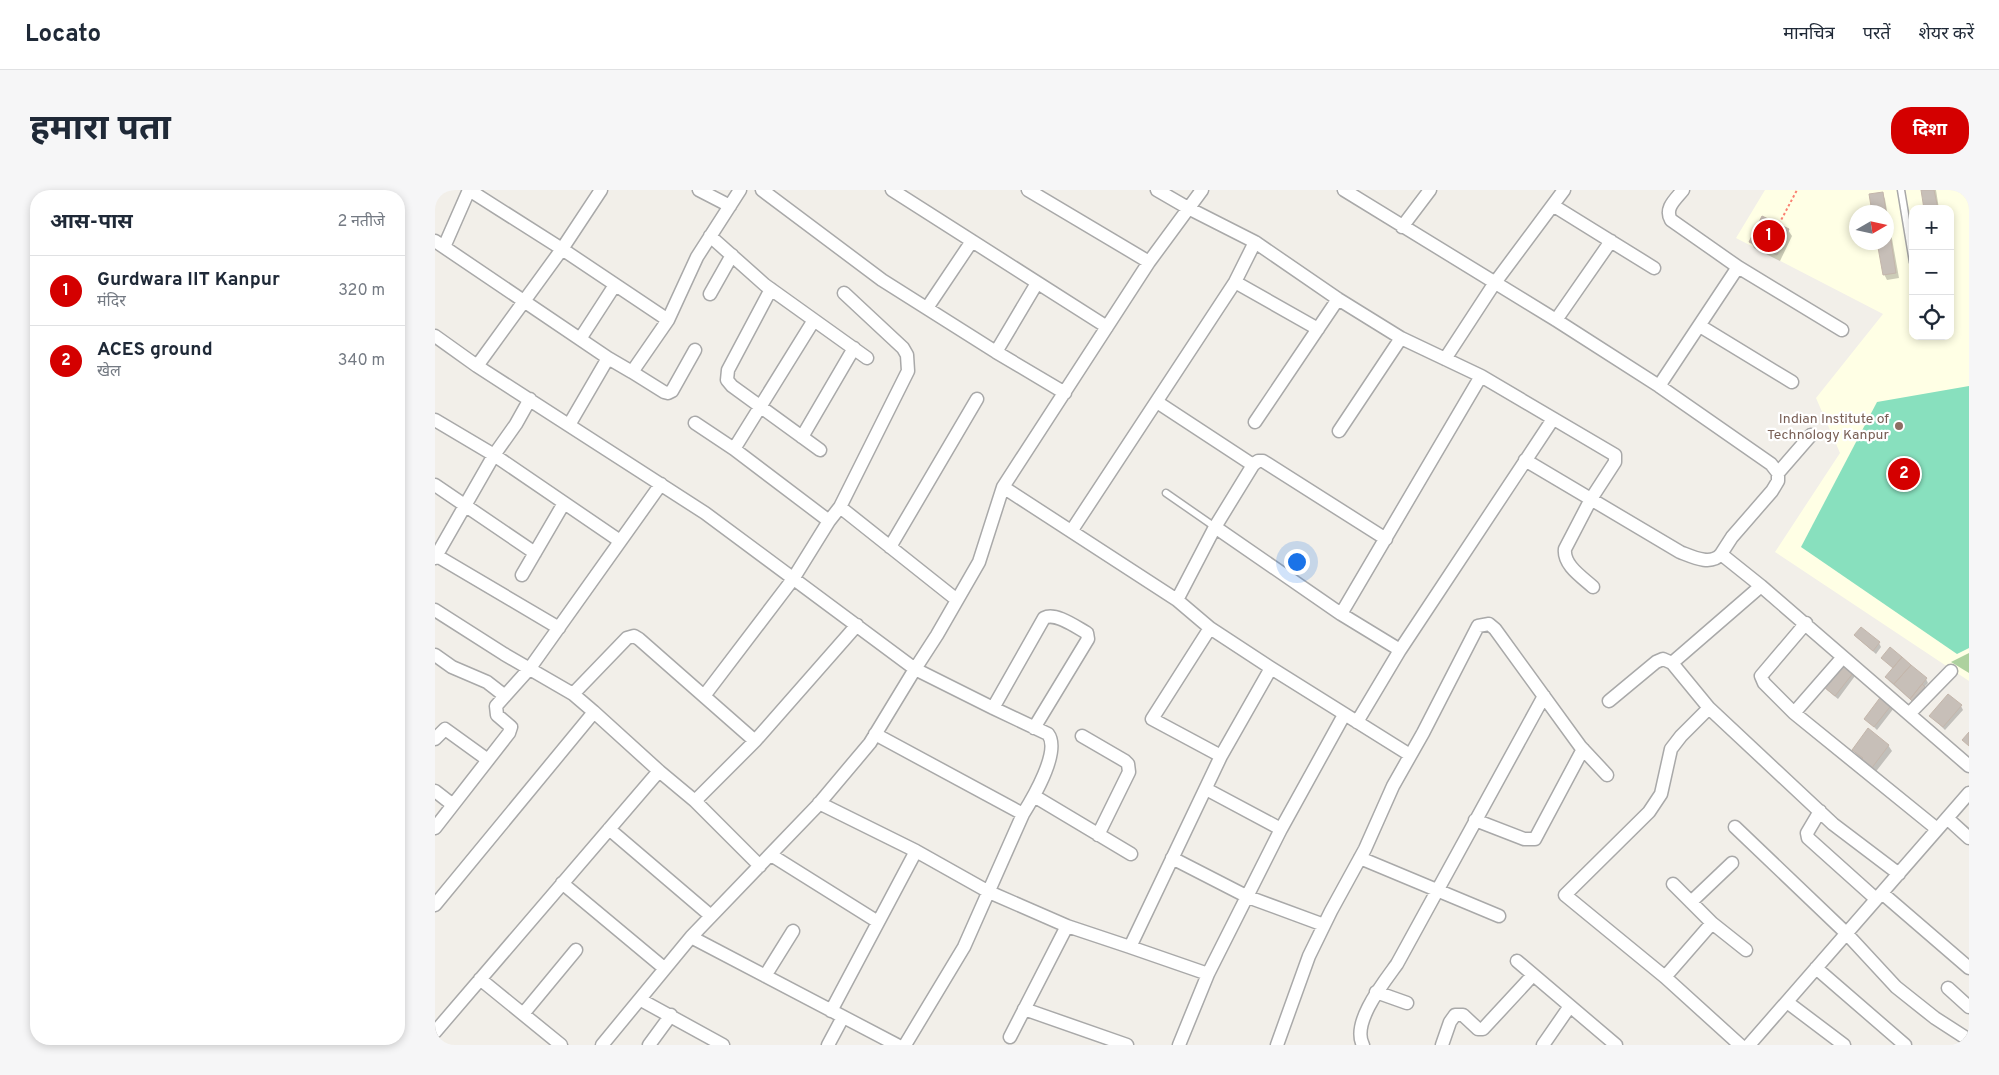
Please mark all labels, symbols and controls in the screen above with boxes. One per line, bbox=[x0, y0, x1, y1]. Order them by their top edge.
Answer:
text: Locato bbox=[25, 20, 101, 50]
text: मानचित्र bbox=[1783, 23, 1835, 46]
text: परतें bbox=[1863, 23, 1891, 46]
text: शेयर करें bbox=[1919, 23, 1974, 46]
button: दिशा bbox=[1891, 107, 1969, 154]
text: हमारा पता bbox=[30, 108, 171, 152]
north arrow bbox=[1849, 205, 1894, 250]
map controls bbox=[1909, 205, 1954, 340]
button: + bbox=[1909, 205, 1954, 250]
text: आस-पास bbox=[50, 209, 133, 236]
text: 2 नतीजे bbox=[337, 212, 385, 232]
pin: 1 bbox=[1753, 217, 1785, 255]
button: − bbox=[1909, 250, 1954, 295]
text: Gurdwara IIT Kanpur bbox=[97, 268, 280, 292]
text: 1 bbox=[63, 281, 69, 301]
text: 320 m bbox=[338, 281, 385, 301]
text: मंदिर bbox=[97, 292, 126, 312]
button: locate bbox=[1909, 295, 1954, 340]
text: ACES ground bbox=[97, 338, 213, 362]
text: 2 bbox=[61, 351, 71, 371]
text: 340 m bbox=[338, 351, 385, 371]
text: खेल bbox=[97, 362, 121, 382]
place label: Indian Institute of Technology Kanpur bbox=[1767, 411, 1890, 444]
marker: Indian Institute of Technology Kanpur bbox=[1893, 420, 1905, 432]
pin: 2 bbox=[1888, 455, 1920, 493]
your location bbox=[1284, 549, 1310, 575]

